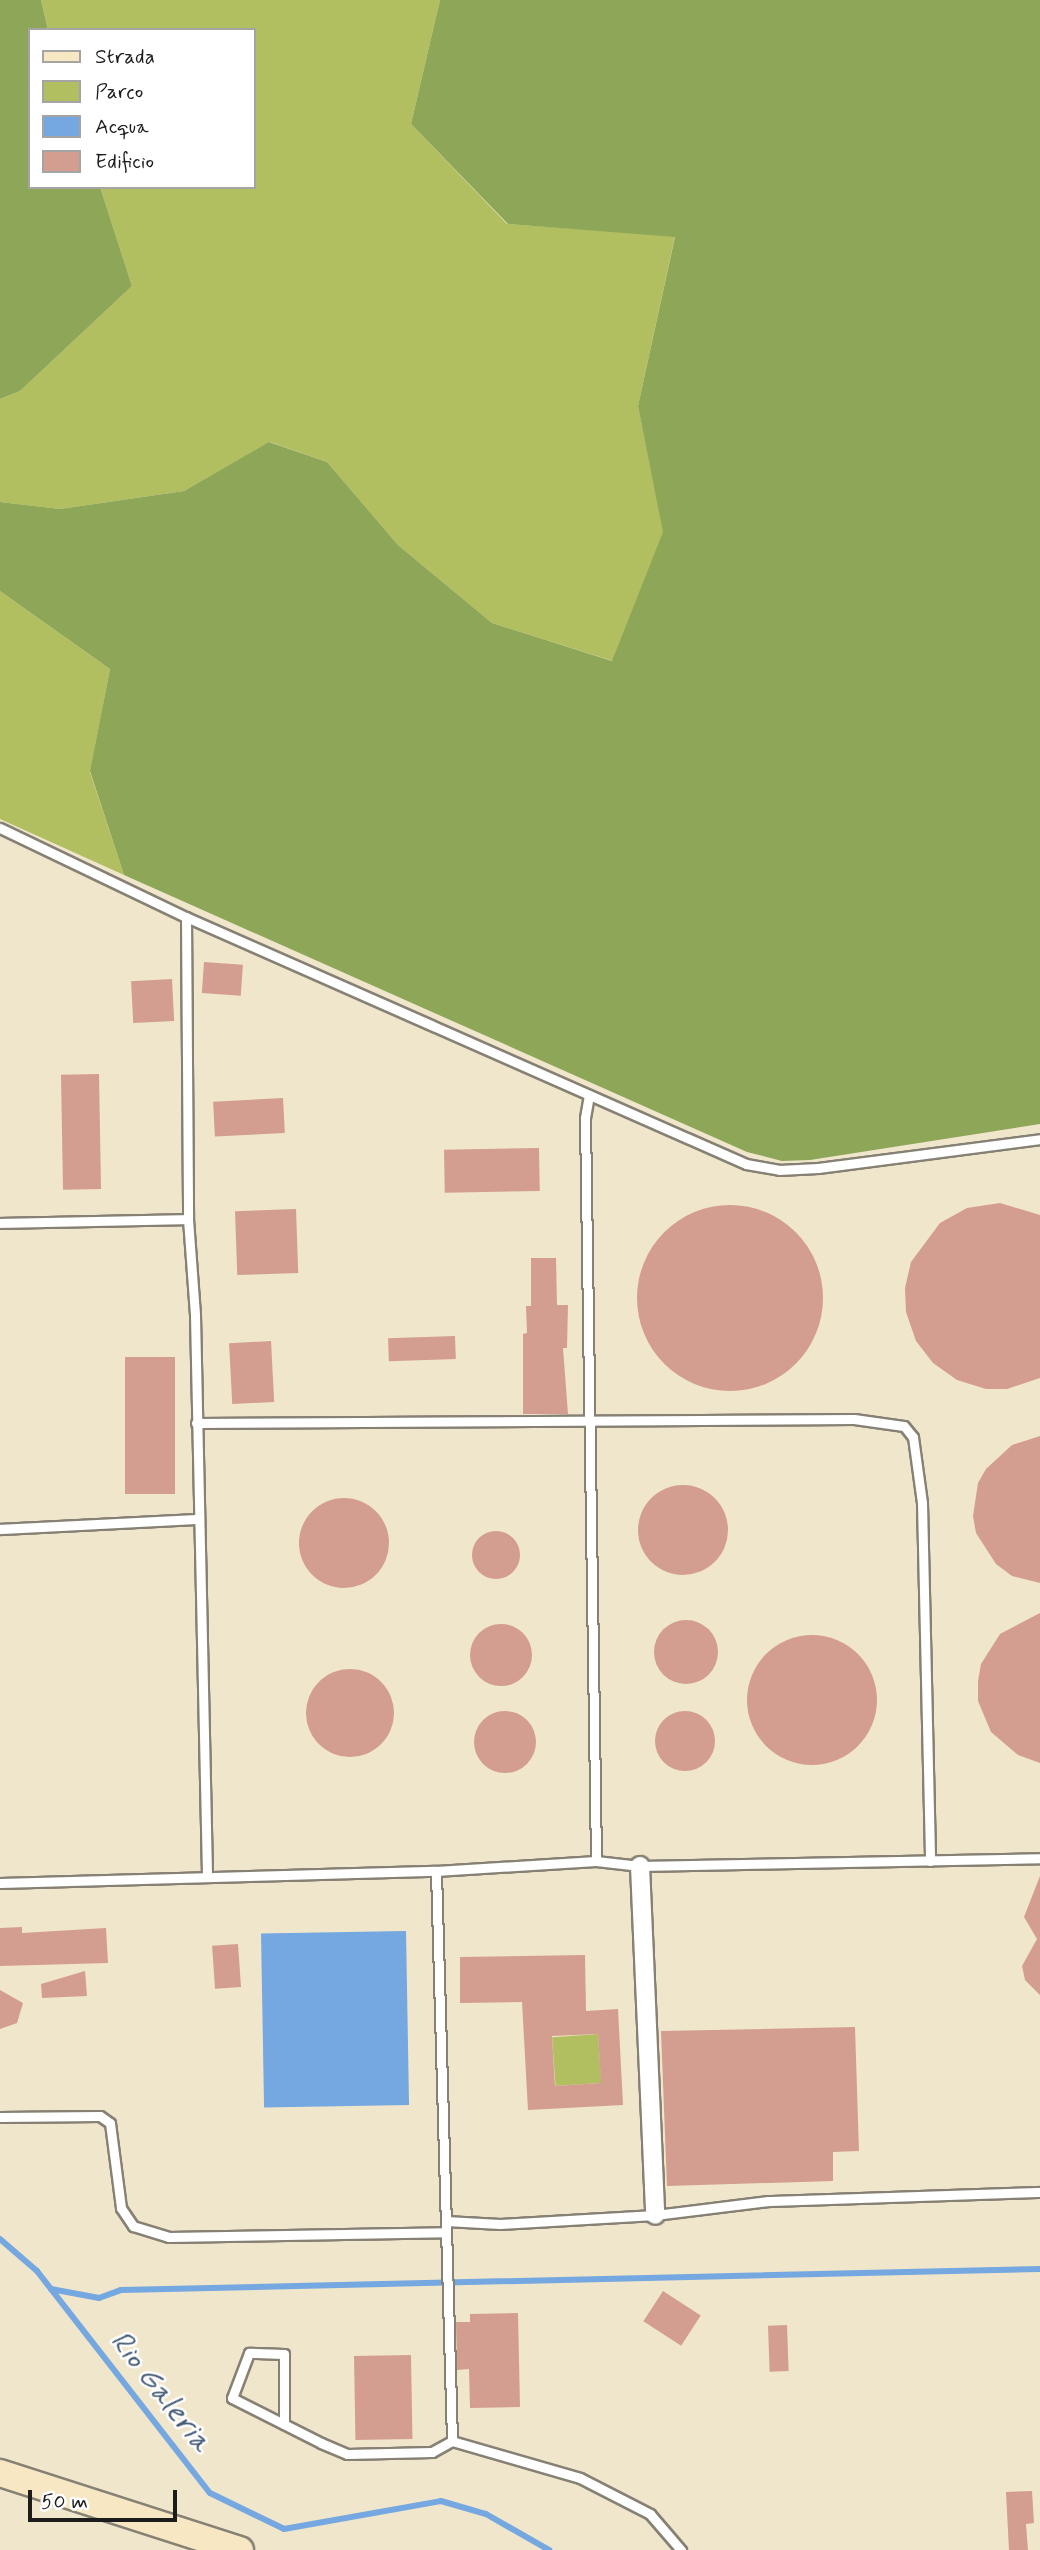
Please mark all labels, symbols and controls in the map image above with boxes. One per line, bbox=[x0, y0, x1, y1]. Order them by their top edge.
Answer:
legend bbox=[28, 28, 256, 189]
text: Strada bbox=[95, 43, 155, 71]
text: Parco bbox=[95, 78, 143, 106]
text: Acqua bbox=[95, 113, 149, 141]
text: Edificio bbox=[95, 148, 154, 176]
water label: Rio Galeria bbox=[103, 2327, 217, 2457]
scale bar bbox=[32, 2476, 180, 2520]
text: 50 m bbox=[41, 2488, 88, 2516]

